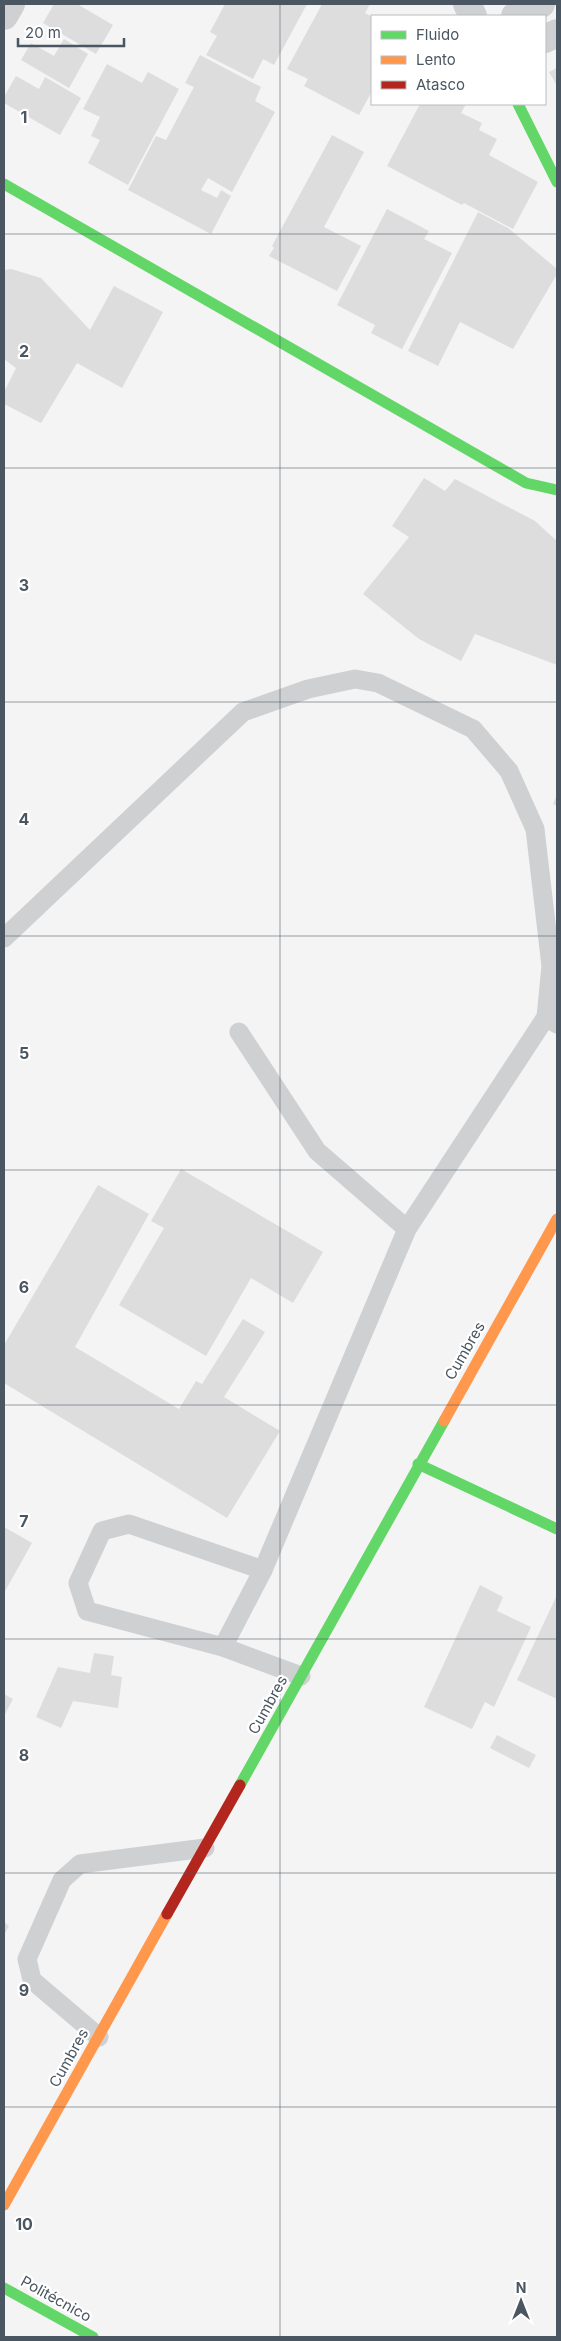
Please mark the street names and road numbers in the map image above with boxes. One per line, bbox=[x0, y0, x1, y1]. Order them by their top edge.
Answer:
street label: Cumbres bbox=[440, 1318, 489, 1383]
street label: Cumbres bbox=[244, 1672, 291, 1737]
street label: Cumbres bbox=[45, 2025, 92, 2090]
street label: Politécnico bbox=[18, 2271, 95, 2326]

